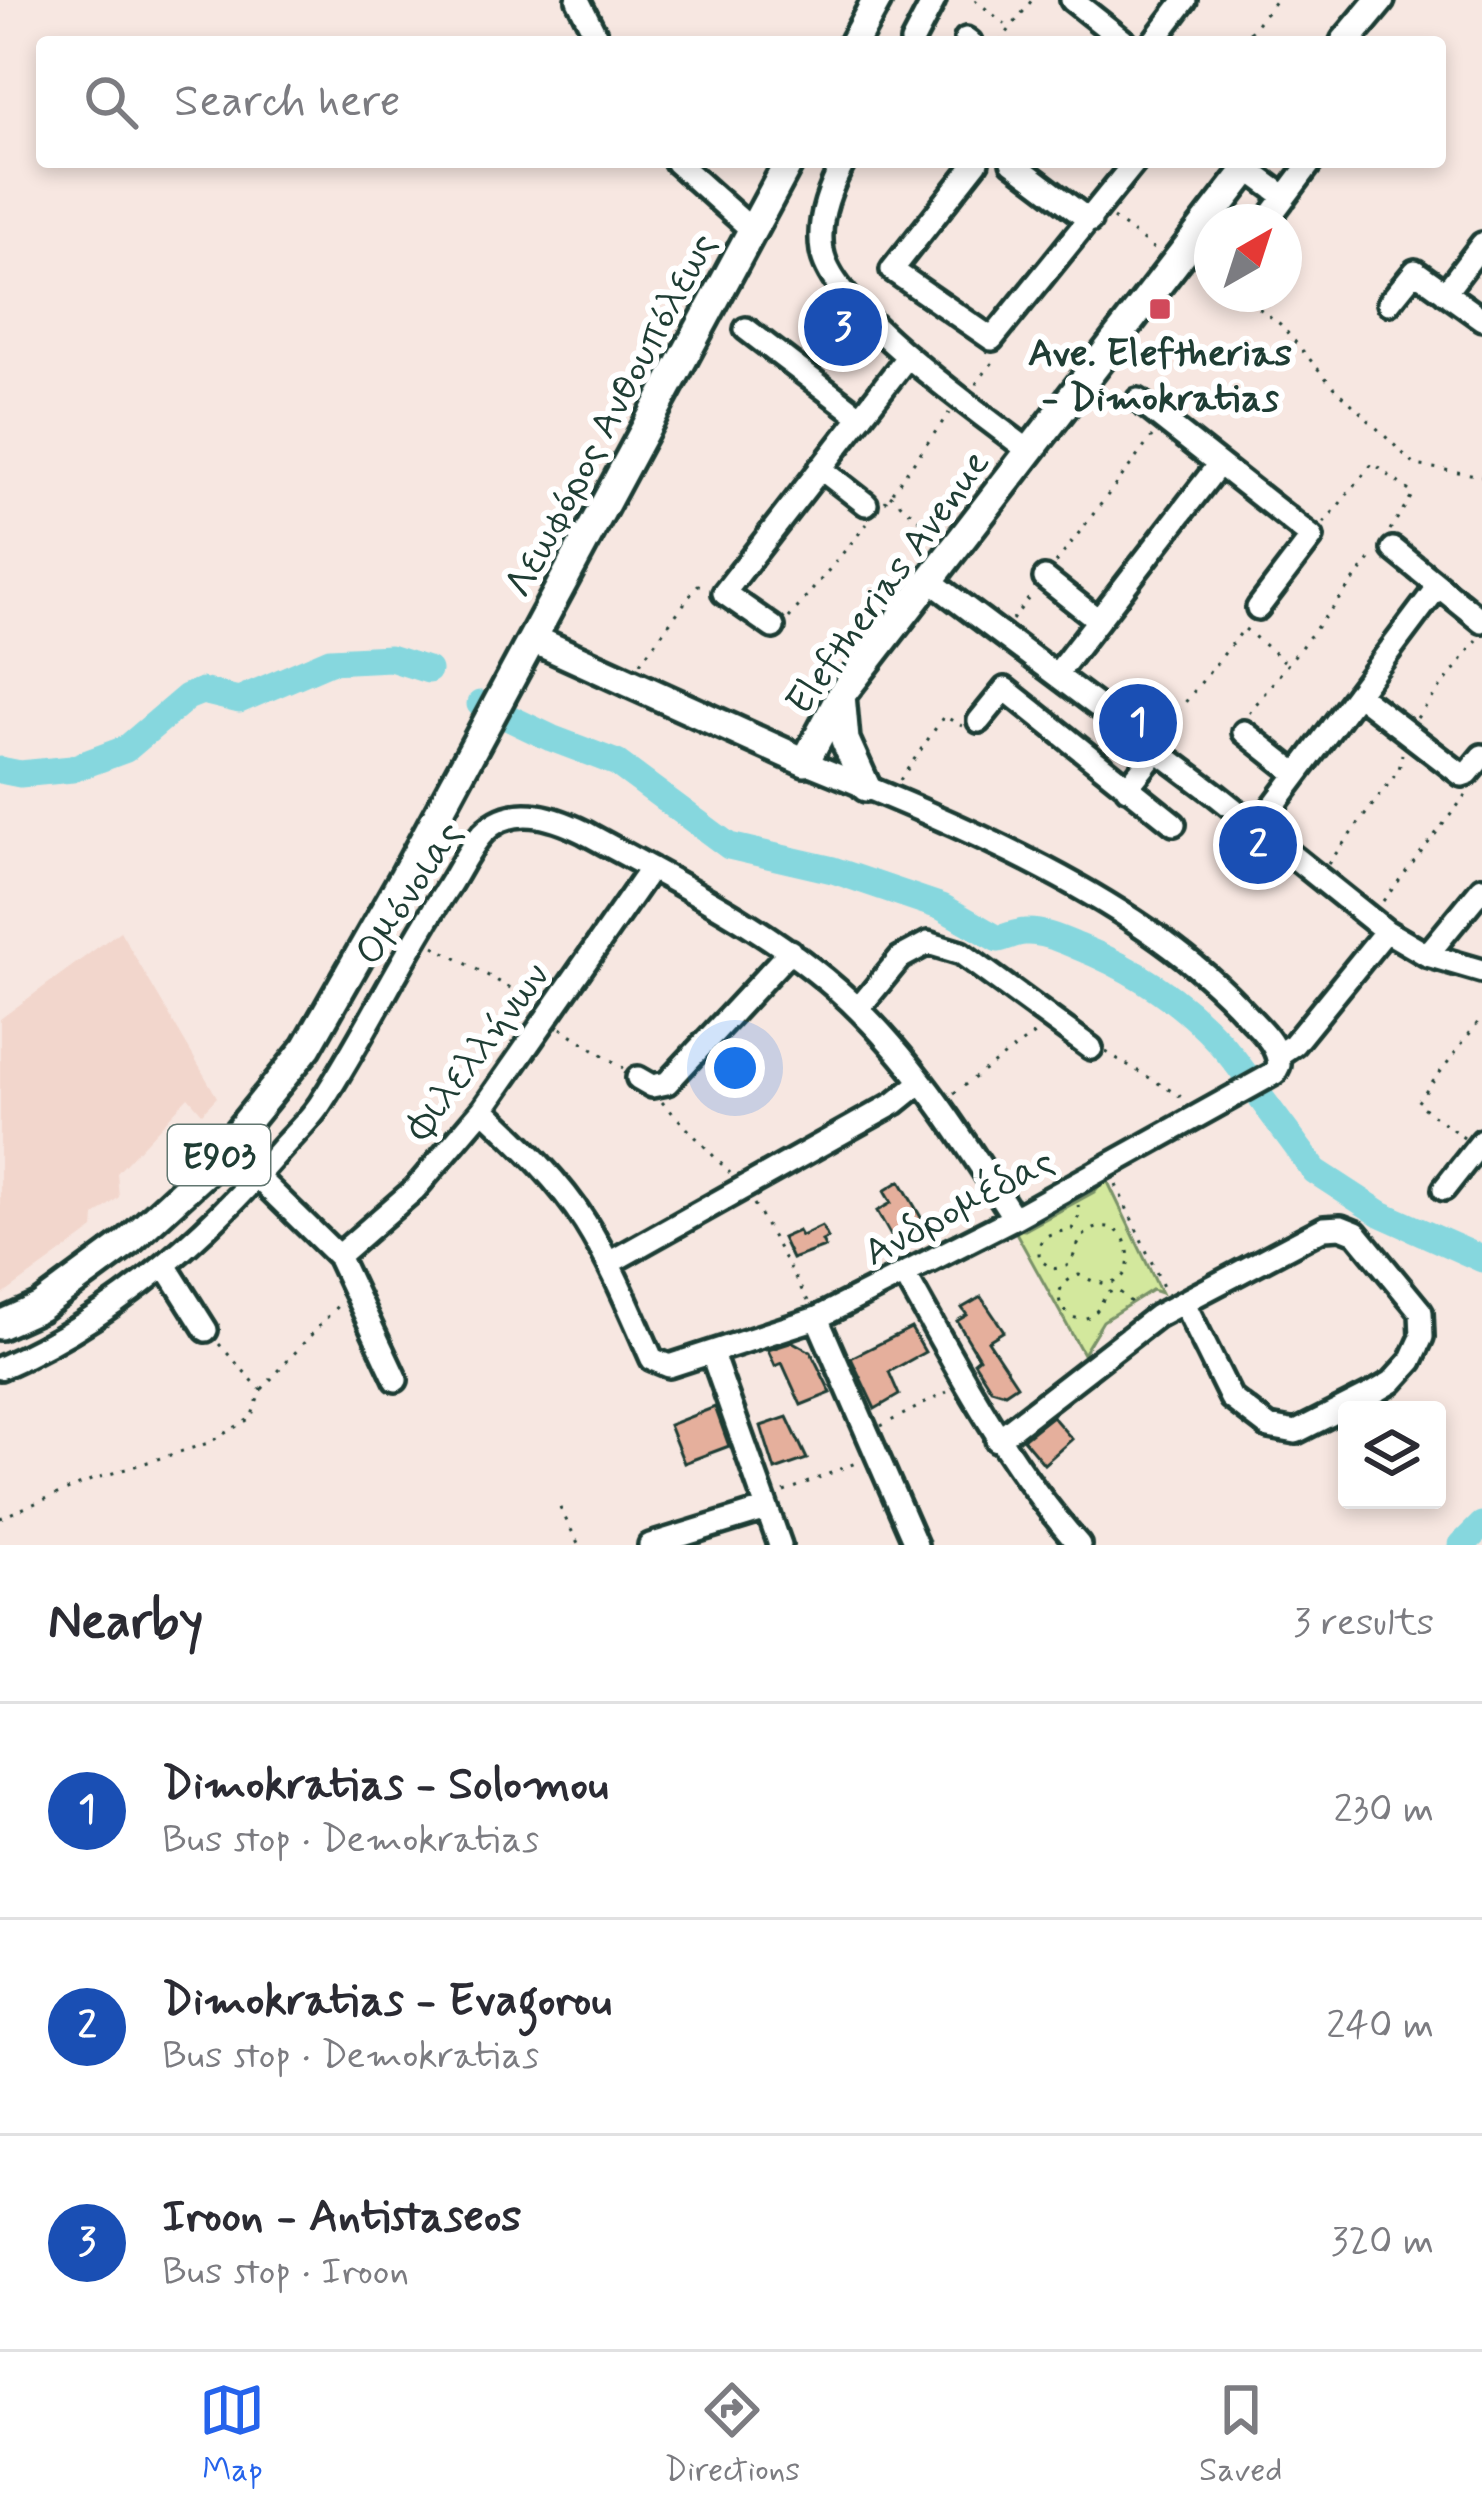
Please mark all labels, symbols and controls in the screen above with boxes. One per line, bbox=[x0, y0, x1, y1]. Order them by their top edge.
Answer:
search box bbox=[36, 36, 1446, 168]
icon: search bbox=[78, 69, 144, 135]
text: Search here bbox=[174, 73, 401, 132]
north arrow bbox=[1194, 204, 1302, 312]
street label: Λεωφόρος Ανθουπόλεως bbox=[494, 225, 730, 607]
pin: 3 bbox=[804, 282, 882, 372]
marker: Ave. Eleftherias - Dimokratias bbox=[1147, 296, 1173, 322]
place label: Ave. Eleftherias - Dimokratias bbox=[1028, 329, 1292, 425]
street label: Eleftherias Avenue bbox=[775, 440, 1002, 726]
pin: 1 bbox=[1099, 678, 1177, 768]
pin: 2 bbox=[1219, 800, 1297, 890]
street label: Ομόνοιας bbox=[344, 812, 476, 976]
street label: Φιλελλήνων bbox=[394, 953, 562, 1153]
your location bbox=[705, 1038, 765, 1098]
road number: E903 bbox=[168, 1125, 270, 1185]
street label: Ανδρομέδας bbox=[856, 1137, 1064, 1280]
map controls bbox=[1338, 1401, 1446, 1509]
button: layers bbox=[1338, 1401, 1446, 1509]
text: Nearby bbox=[48, 1590, 203, 1656]
text: 3 results bbox=[1293, 1598, 1434, 1649]
text: Dimokratias - Solomou bbox=[162, 1756, 608, 1815]
text: 1 bbox=[78, 1785, 96, 1836]
text: 230 m bbox=[1333, 1785, 1434, 1836]
text: Bus stop · Demokratias bbox=[162, 1815, 539, 1866]
text: Dimokratias - Evagorou bbox=[162, 1972, 611, 2031]
text: 2 bbox=[77, 2001, 97, 2052]
text: 240 m bbox=[1326, 2001, 1434, 2052]
text: Bus stop · Demokratias bbox=[162, 2031, 539, 2082]
text: Iroon - Antistaseos bbox=[162, 2188, 521, 2247]
text: 3 bbox=[78, 2217, 96, 2268]
text: 320 m bbox=[1331, 2217, 1434, 2268]
text: Bus stop · Iroon bbox=[162, 2247, 409, 2298]
tab: Map bbox=[199, 2377, 265, 2493]
tab: Directions bbox=[664, 2377, 800, 2493]
tab: Saved bbox=[1199, 2377, 1283, 2493]

